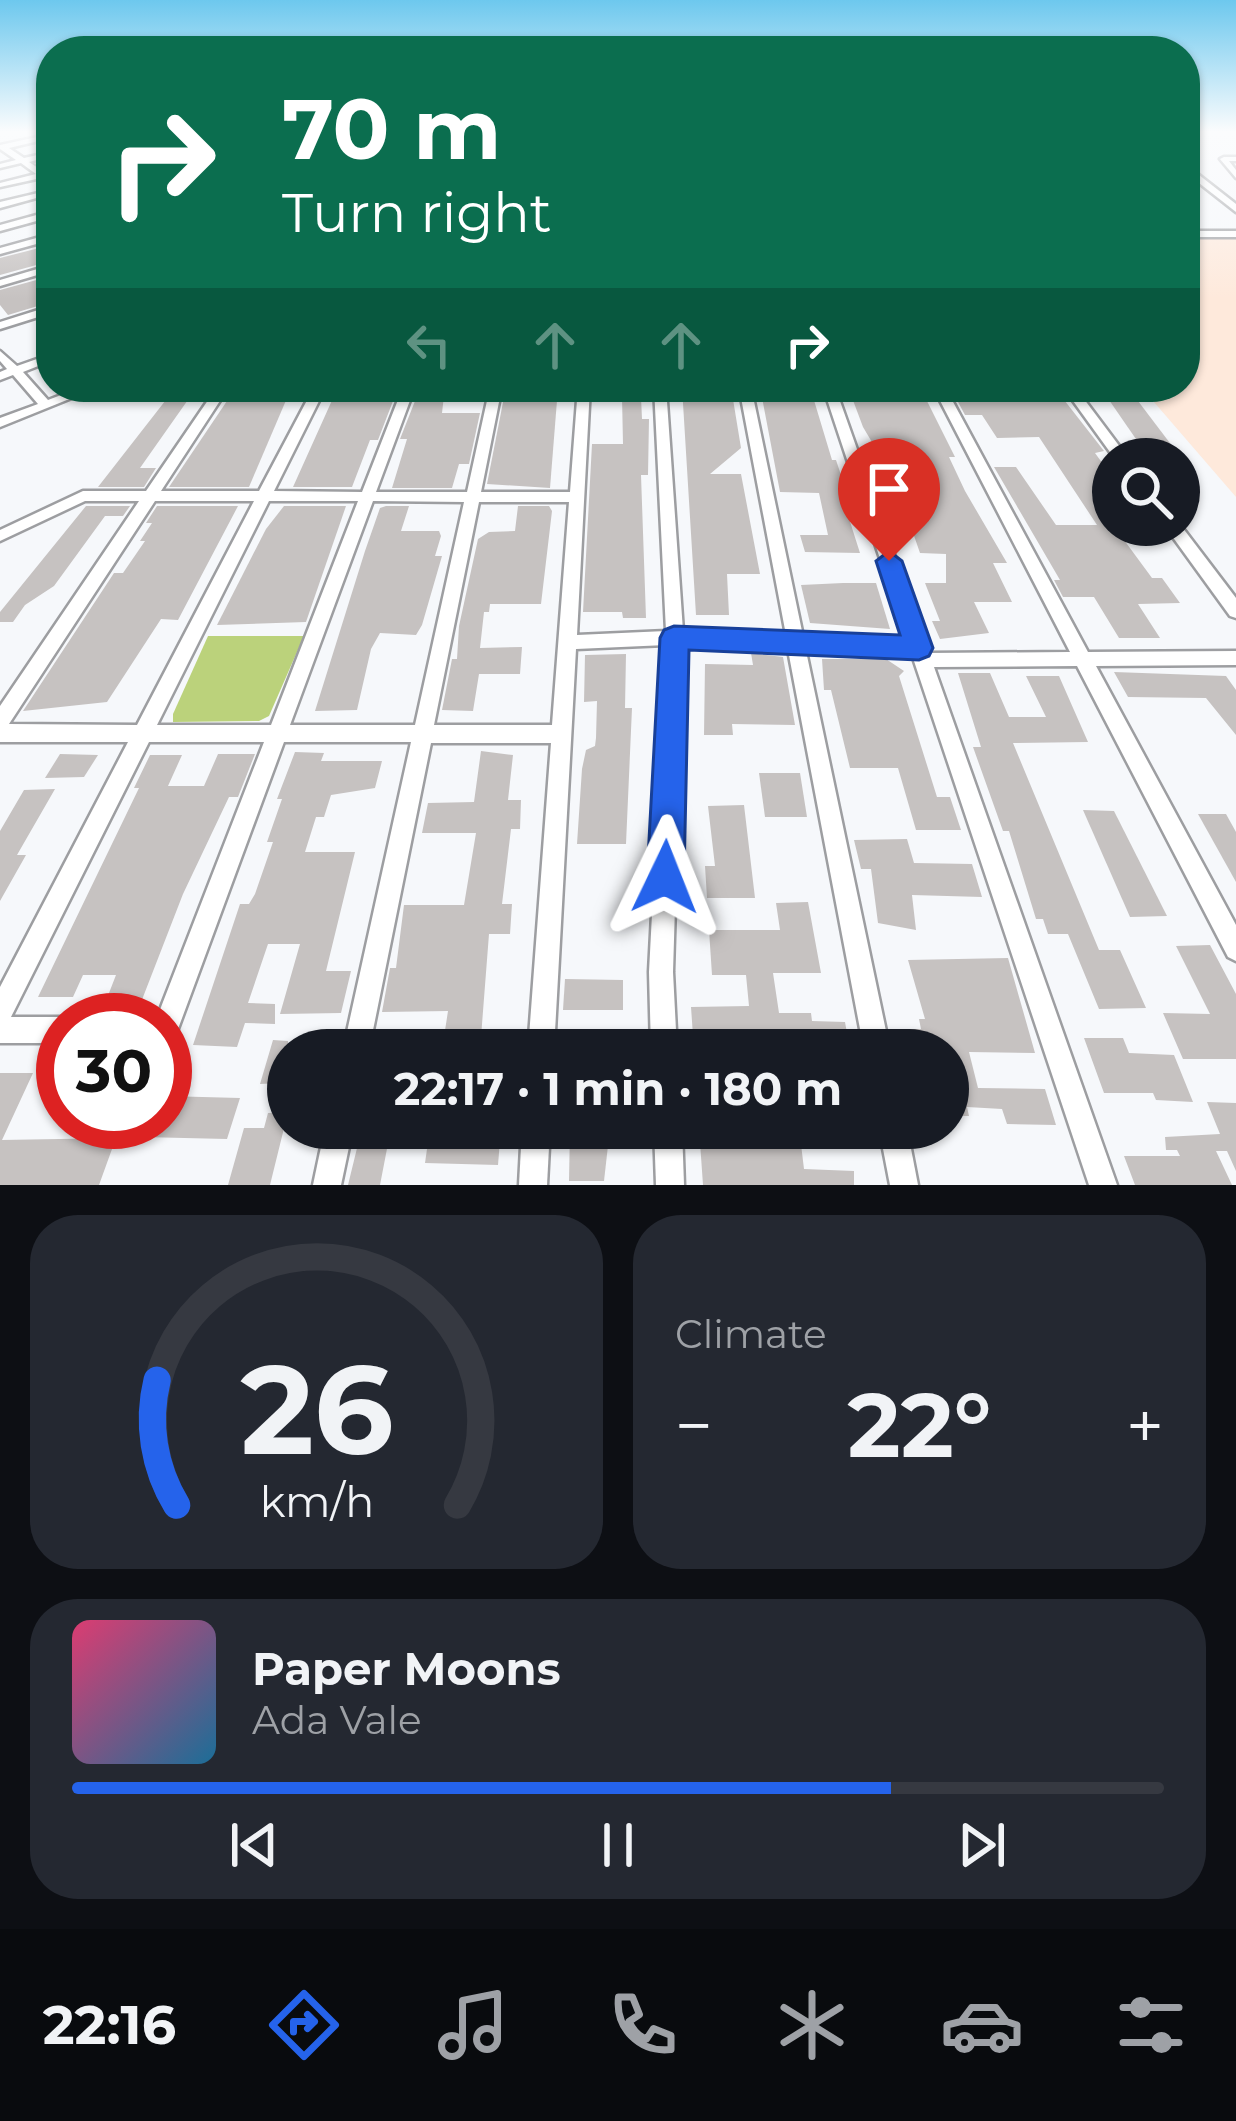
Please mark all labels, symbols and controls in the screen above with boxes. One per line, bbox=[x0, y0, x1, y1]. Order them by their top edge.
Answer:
text: 70 m bbox=[282, 78, 501, 180]
icon: right bbox=[84, 84, 240, 240]
text: Turn right bbox=[282, 180, 552, 246]
icon: left bbox=[396, 312, 462, 378]
icon: ahead bbox=[522, 312, 588, 378]
icon: ahead bbox=[648, 312, 714, 378]
icon: right bbox=[774, 312, 840, 378]
pin bbox=[838, 438, 940, 561]
map controls bbox=[1092, 438, 1200, 546]
button: search bbox=[1092, 438, 1200, 546]
icon: arrive bbox=[856, 456, 922, 522]
position arrow bbox=[602, 814, 728, 940]
speed limit sign: 30 bbox=[36, 993, 192, 1149]
text: 22:17 · 1 min · 180 m bbox=[394, 1061, 842, 1116]
text: Climate bbox=[675, 1310, 827, 1358]
text: 26 bbox=[240, 1333, 393, 1485]
text: 22° bbox=[848, 1370, 991, 1480]
text: − bbox=[675, 1385, 713, 1466]
text: + bbox=[1126, 1385, 1164, 1466]
text: km/h bbox=[259, 1475, 374, 1528]
text: Paper Moons bbox=[252, 1641, 561, 1696]
text: Ada Vale bbox=[252, 1696, 422, 1744]
icon: previous bbox=[221, 1812, 287, 1878]
icon: pause bbox=[585, 1812, 651, 1878]
icon: next bbox=[949, 1812, 1015, 1878]
icon: directions bbox=[262, 1983, 346, 2067]
icon: music bbox=[431, 1983, 515, 2067]
icon: phone bbox=[601, 1983, 685, 2067]
icon: climate bbox=[770, 1983, 854, 2067]
icon: car bbox=[940, 1983, 1024, 2067]
icon: filters bbox=[1109, 1983, 1193, 2067]
text: 22:16 bbox=[43, 1992, 176, 2058]

